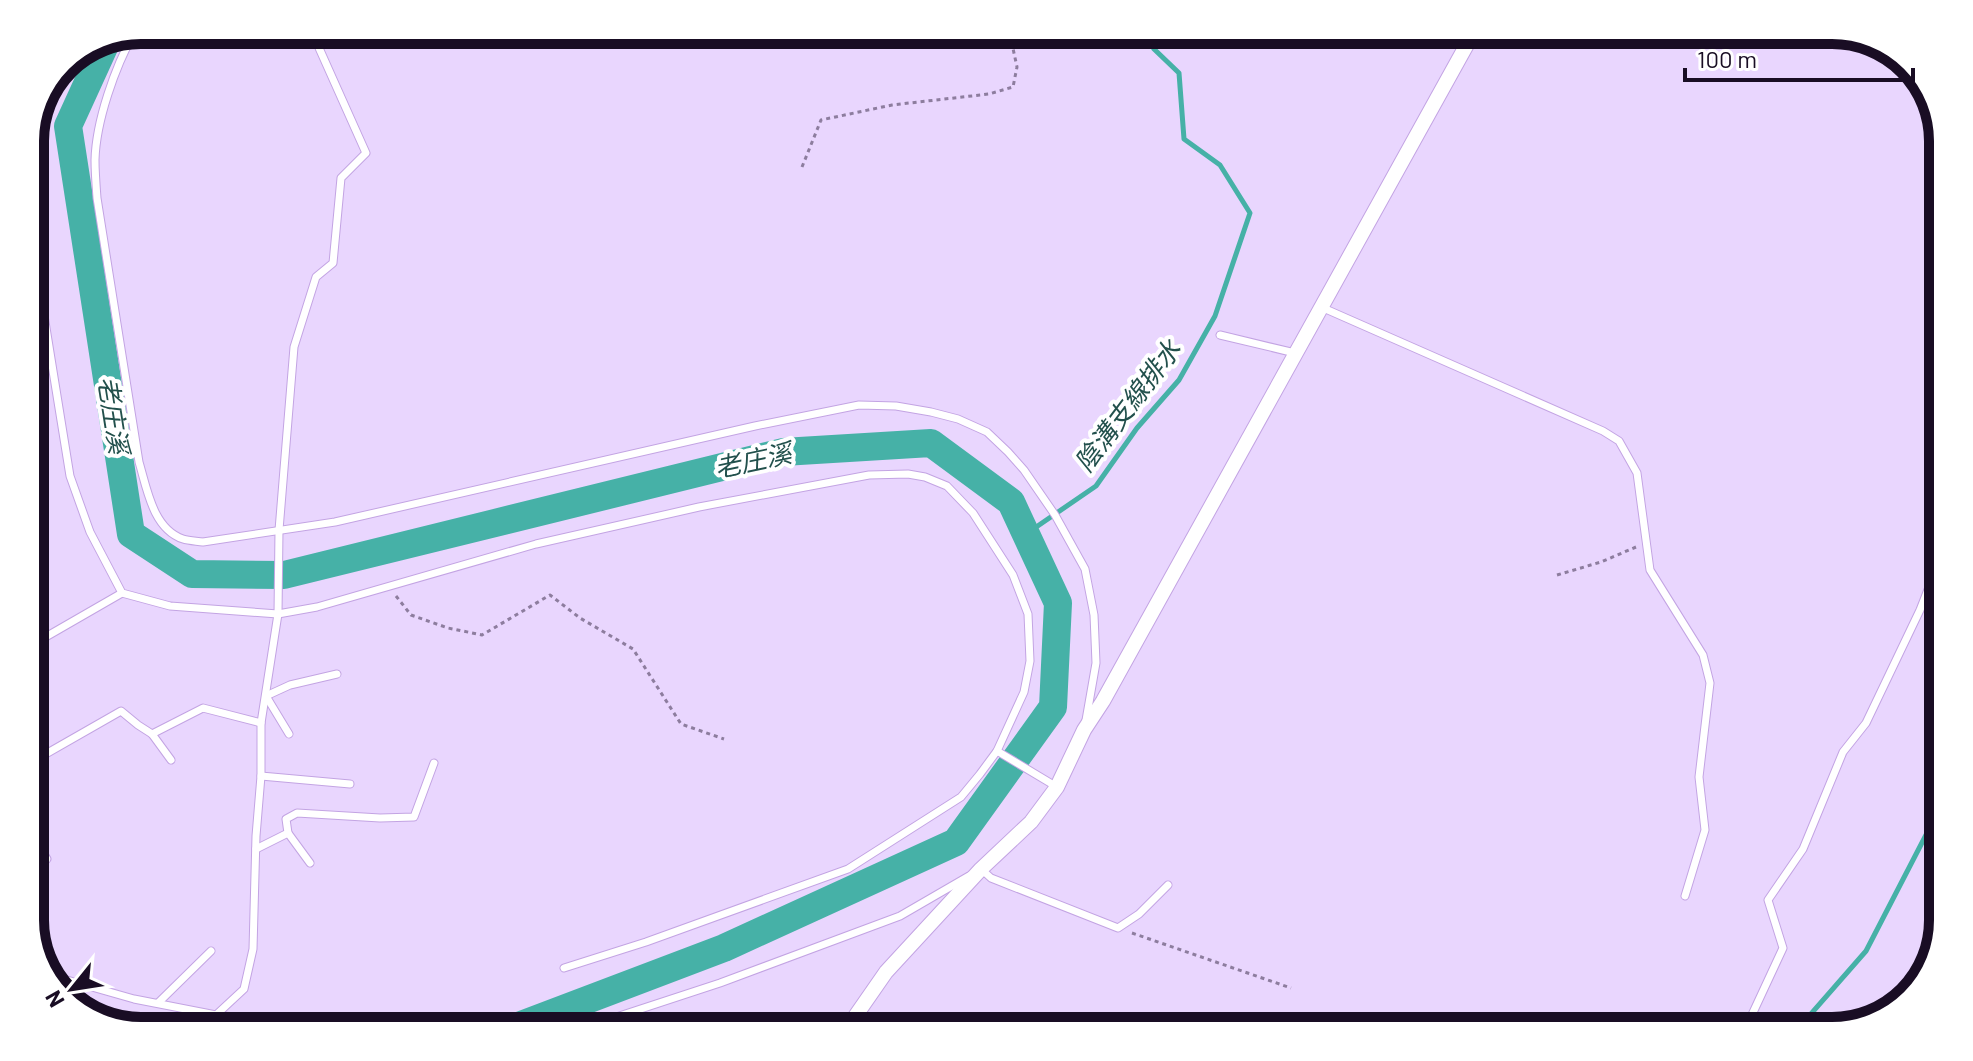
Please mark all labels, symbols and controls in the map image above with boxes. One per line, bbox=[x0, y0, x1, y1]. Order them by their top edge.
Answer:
scale bar bbox=[1685, 32, 1913, 82]
text: 100 m bbox=[1697, 44, 1757, 73]
water label: 陰溝支線排水 bbox=[1067, 333, 1187, 477]
water label: 老庄溪 bbox=[93, 374, 137, 460]
water label: 老庄溪 bbox=[711, 435, 798, 483]
north arrow bbox=[32, 949, 112, 1029]
text: N bbox=[39, 987, 69, 1012]

